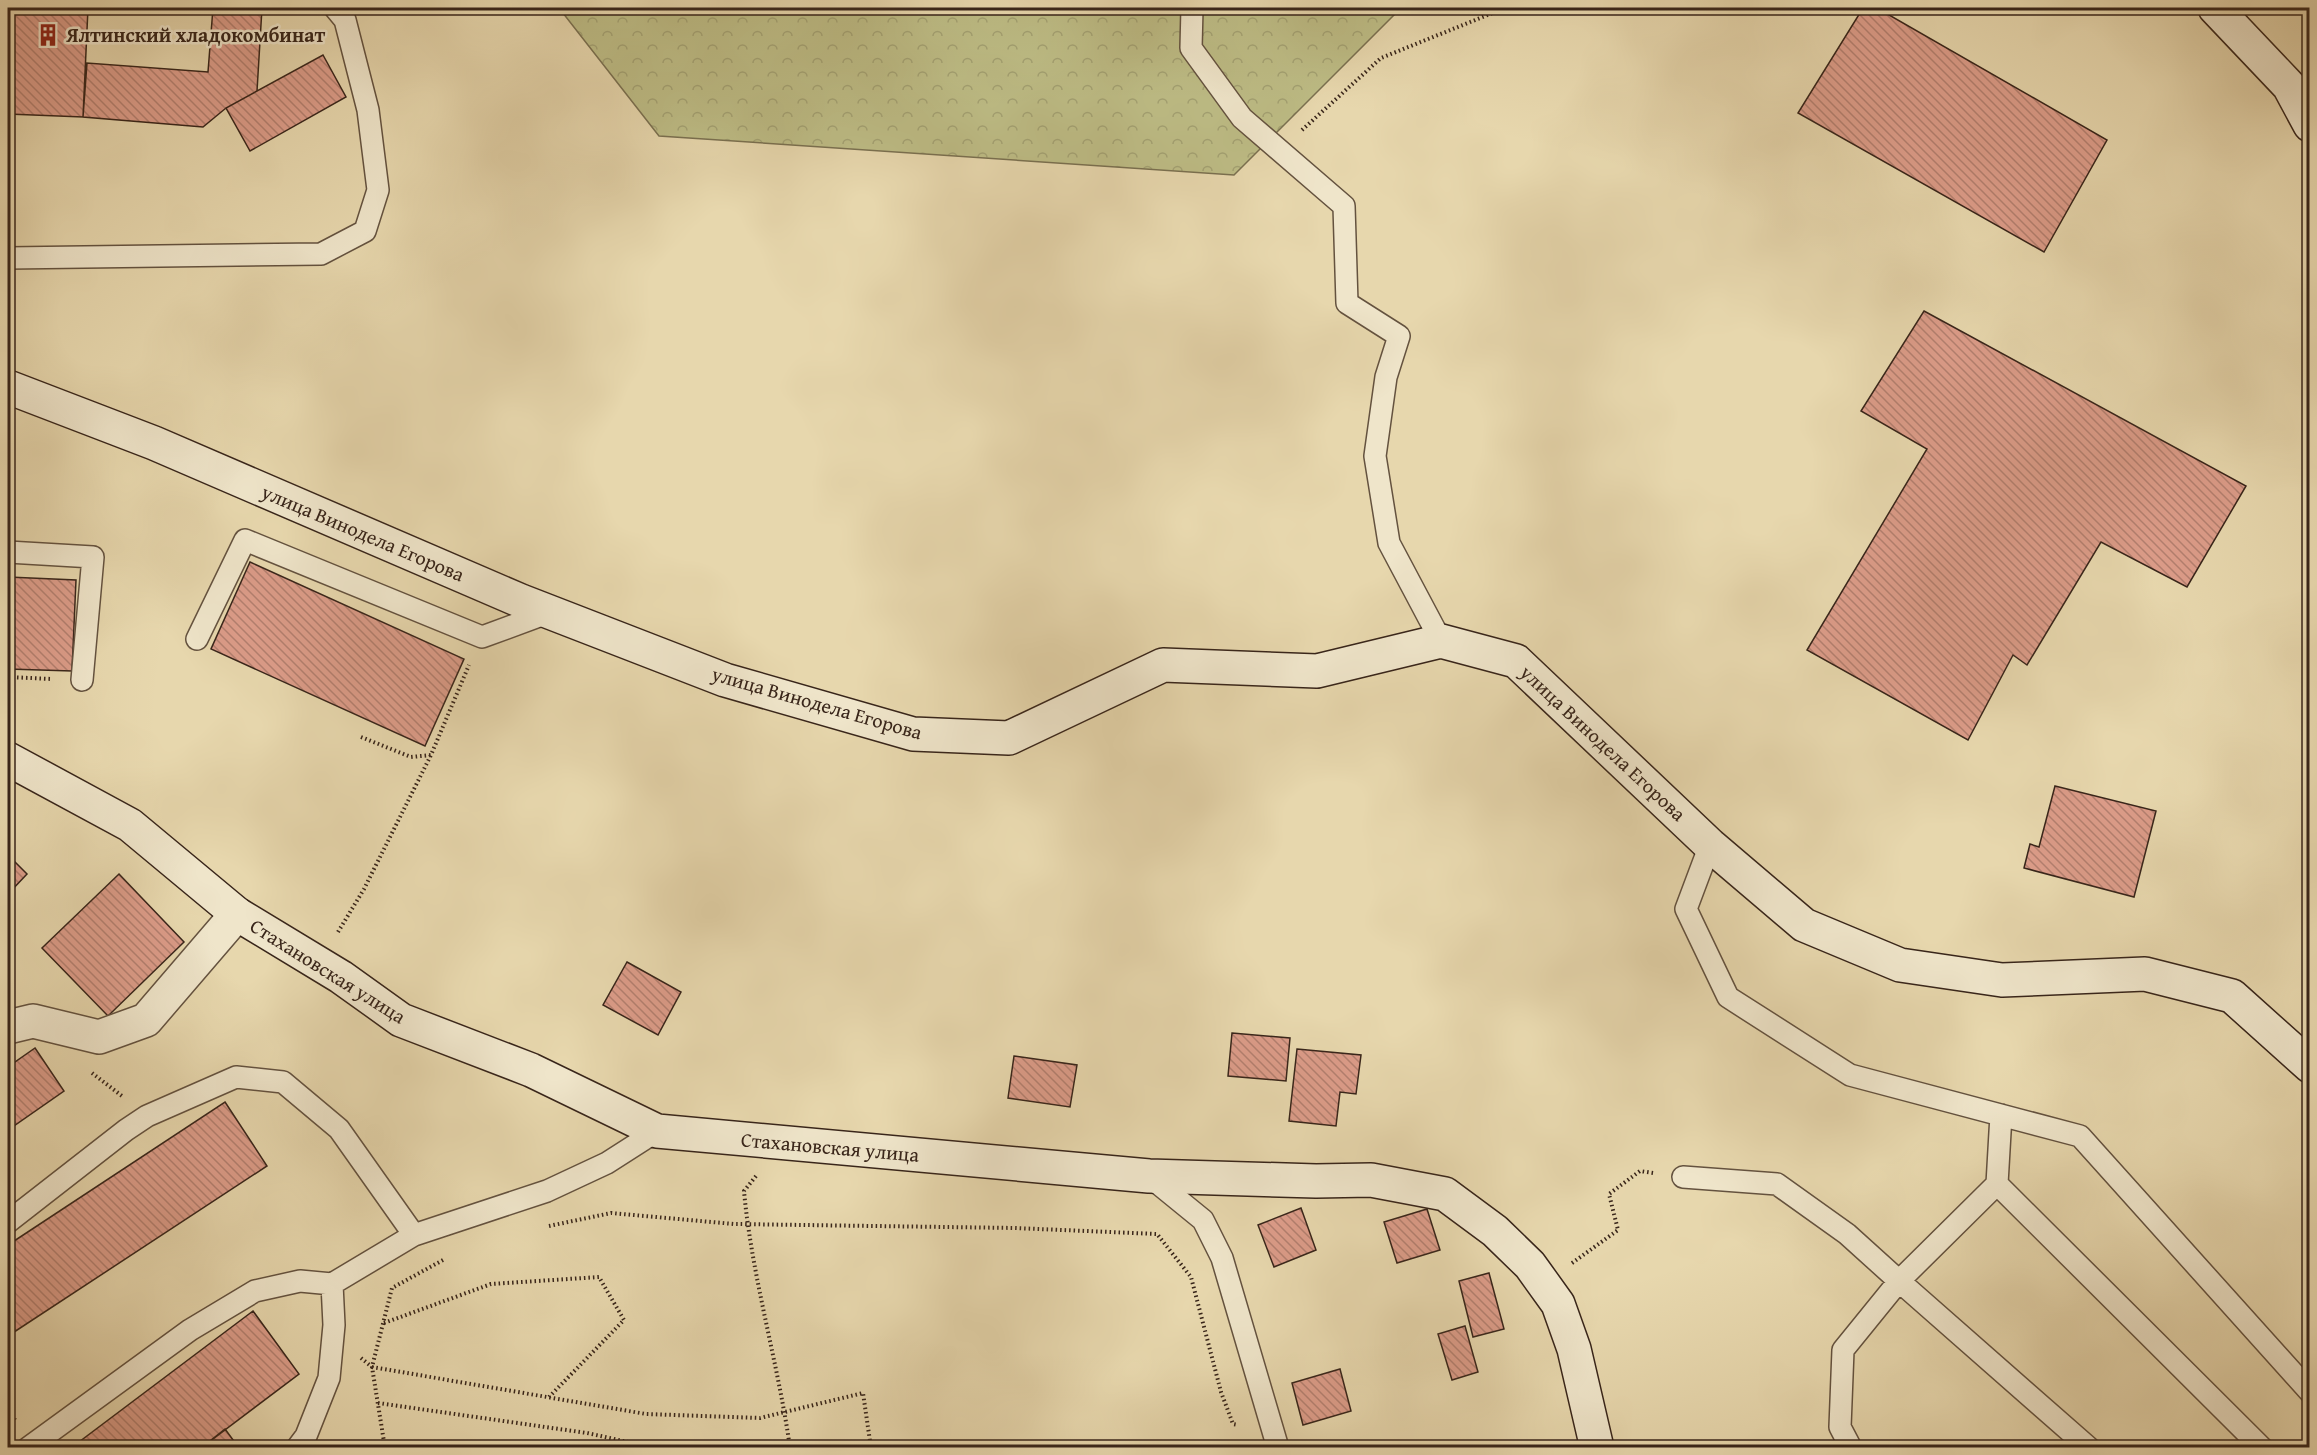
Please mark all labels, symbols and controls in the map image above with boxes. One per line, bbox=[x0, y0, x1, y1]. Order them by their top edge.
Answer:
place label: Ялтинский хладокомбинат bbox=[65, 20, 325, 49]
building icon: Ялтинский хладокомбинат bbox=[35, 22, 61, 48]
street label: улица Винодела Егорова bbox=[256, 476, 469, 589]
street label: улица Винодела Егорова bbox=[1513, 657, 1693, 828]
street label: улица Винодела Егорова bbox=[708, 658, 926, 747]
street label: Стахановская улица bbox=[245, 911, 412, 1030]
street label: Стахановская улица bbox=[740, 1124, 921, 1169]

